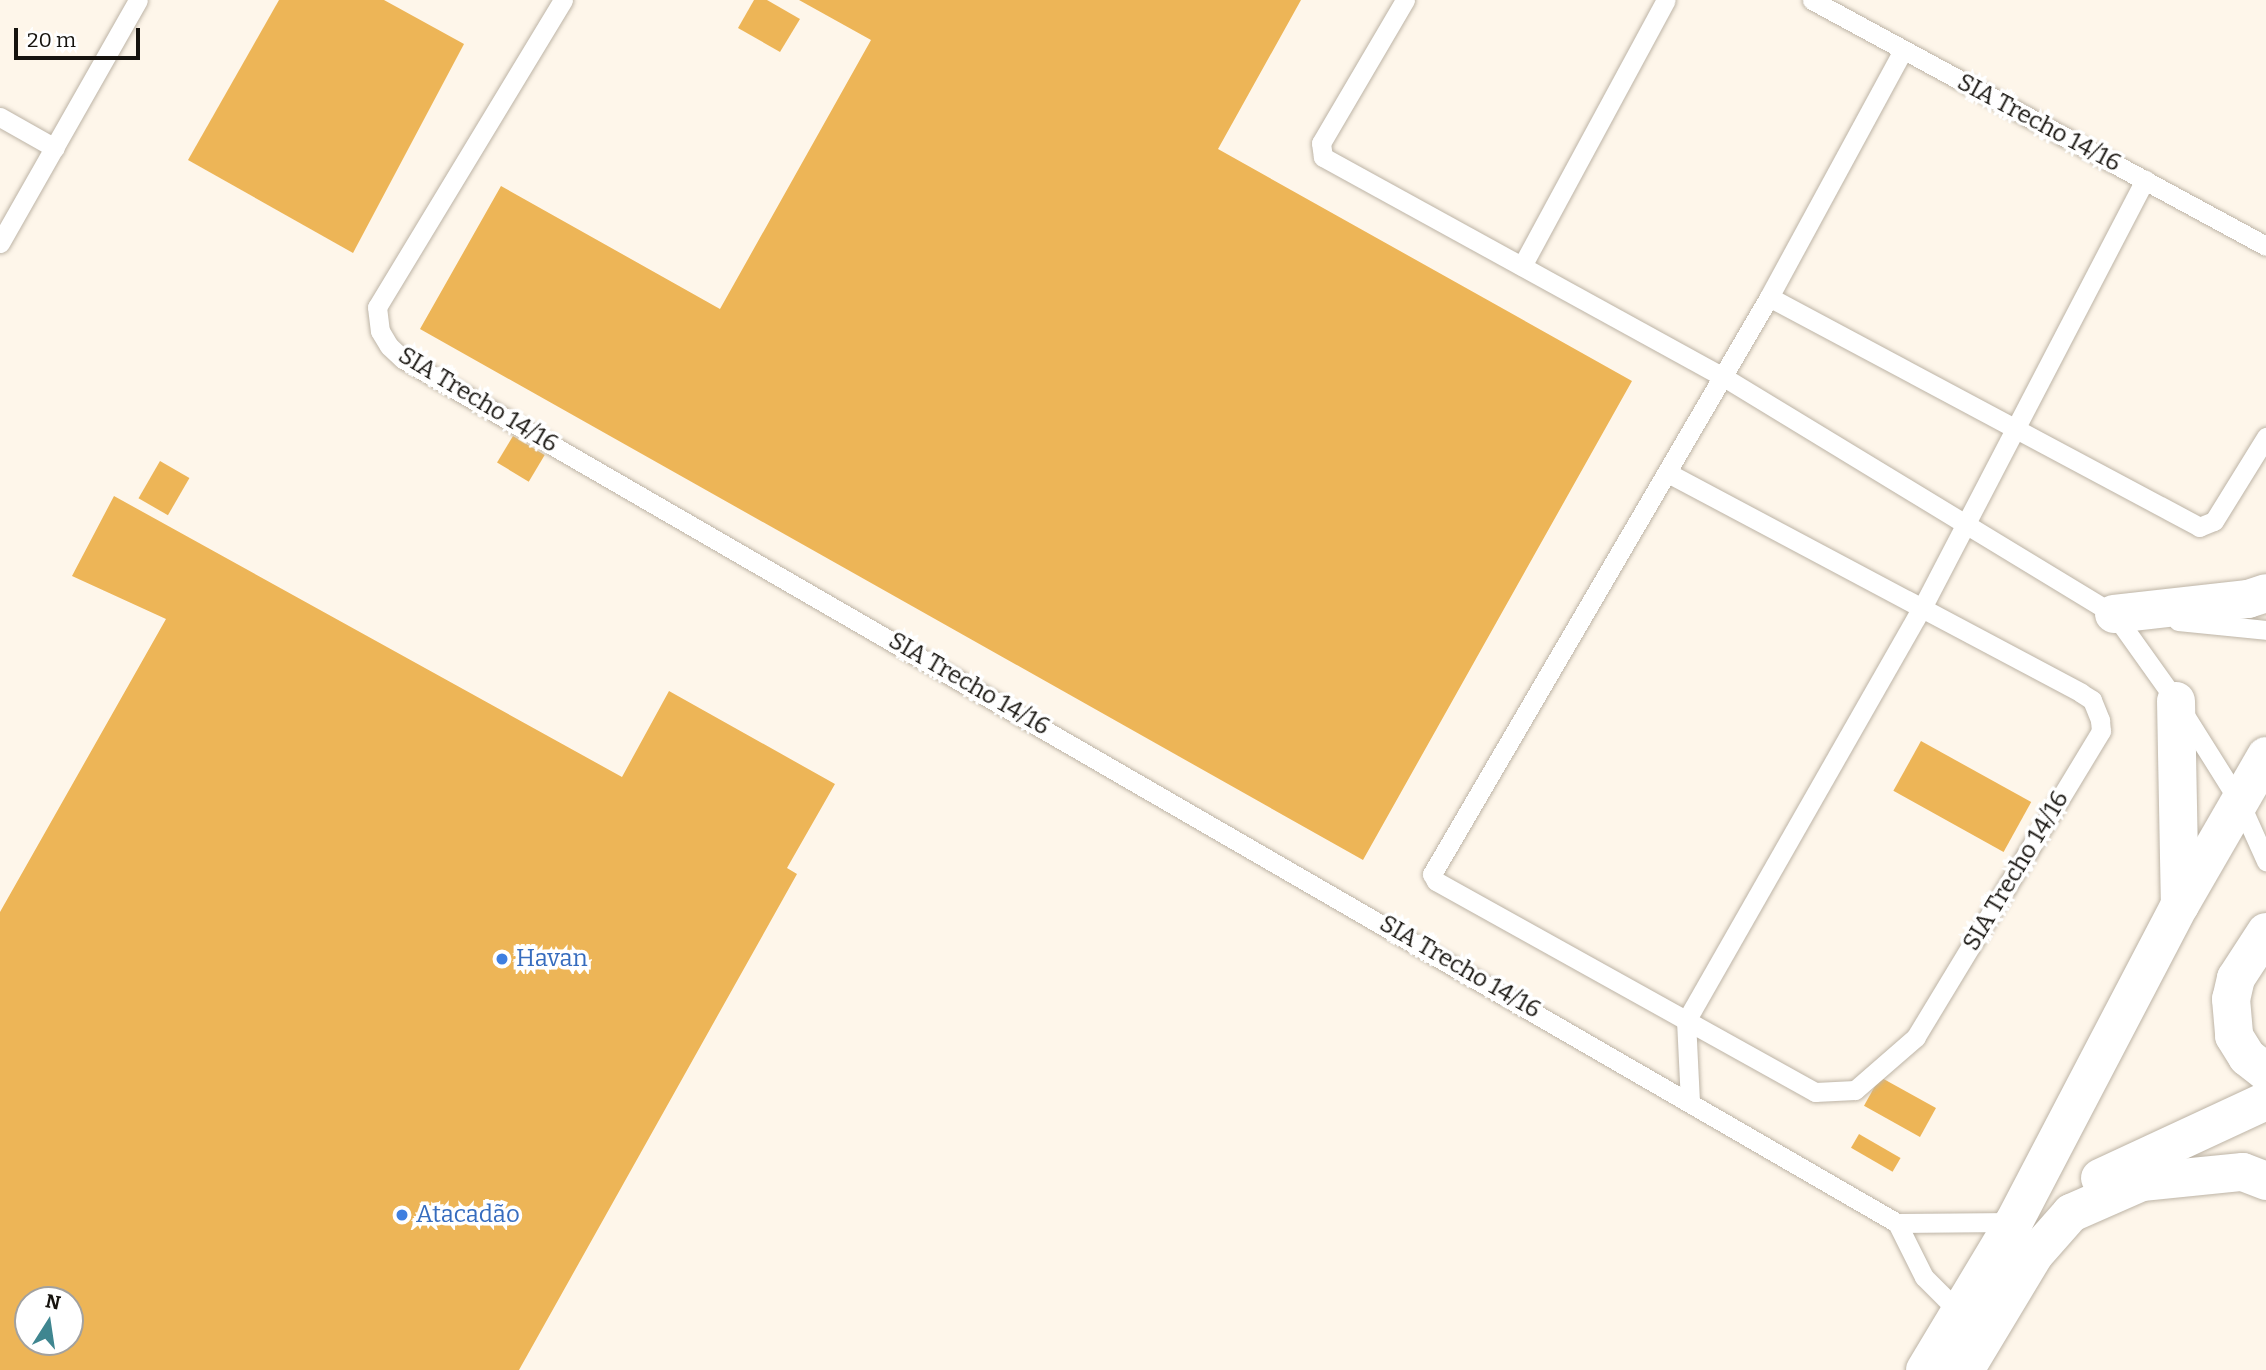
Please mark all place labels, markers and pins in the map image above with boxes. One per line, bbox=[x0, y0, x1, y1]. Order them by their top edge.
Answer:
place label: Havan bbox=[516, 945, 588, 973]
marker: Havan bbox=[494, 951, 510, 967]
place label: Atacadão bbox=[416, 1201, 520, 1229]
marker: Atacadão bbox=[394, 1207, 410, 1223]

